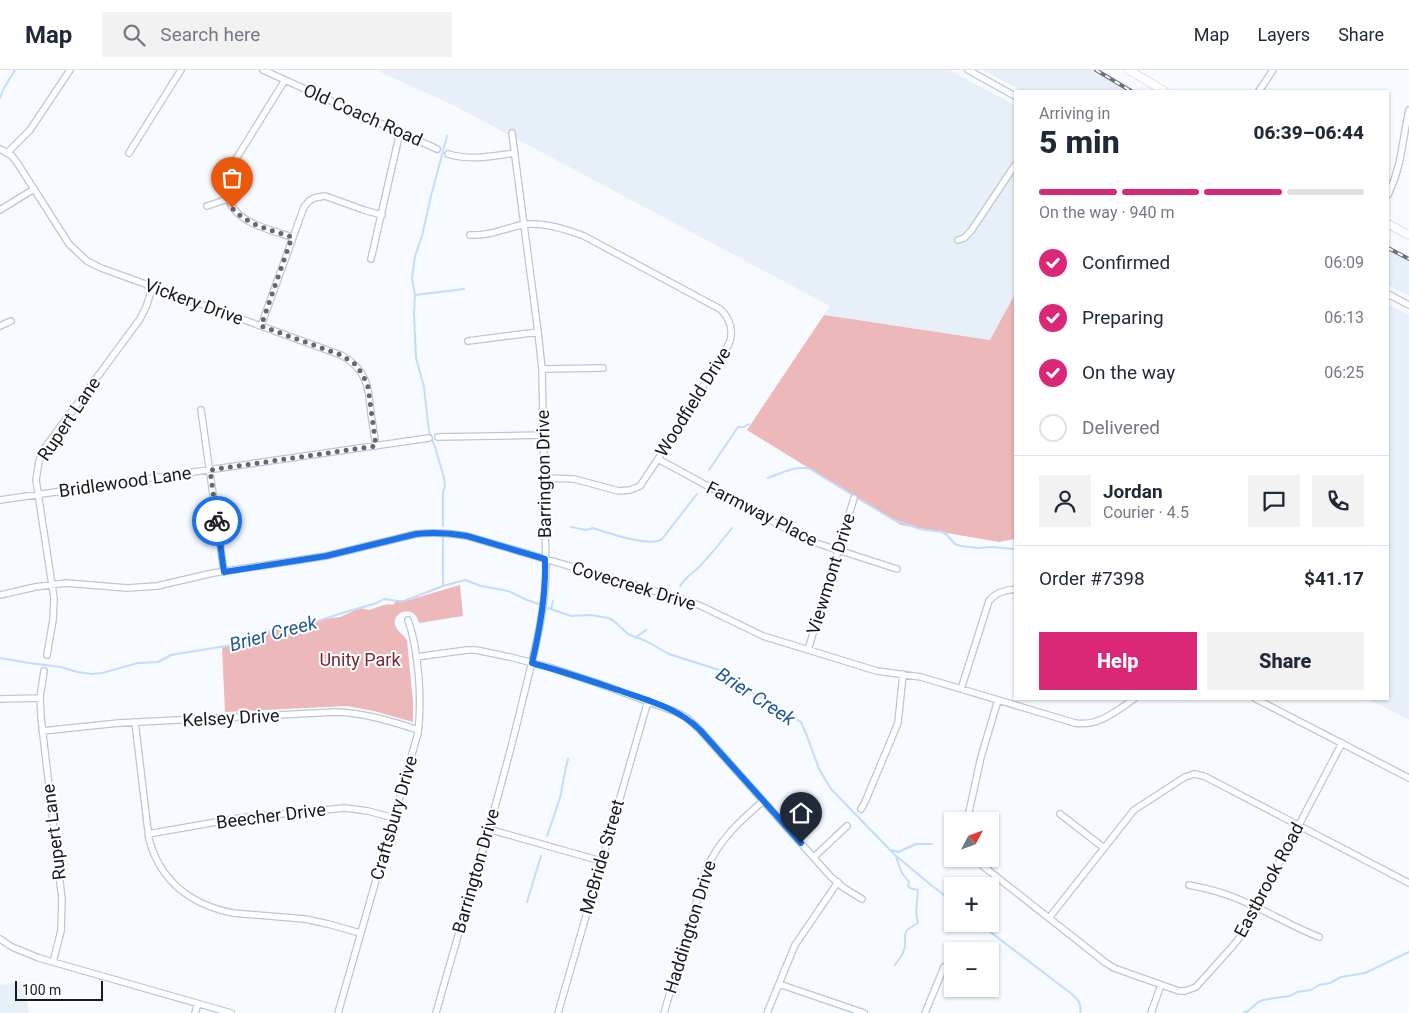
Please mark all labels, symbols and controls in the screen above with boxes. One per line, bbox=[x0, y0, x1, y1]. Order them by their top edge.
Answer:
search box bbox=[102, 12, 452, 57]
text: Map bbox=[25, 21, 72, 49]
icon: search bbox=[120, 21, 148, 49]
text: Search here bbox=[160, 23, 260, 46]
text: Map bbox=[1194, 24, 1229, 45]
text: Layers bbox=[1257, 24, 1310, 45]
text: Share bbox=[1338, 24, 1384, 45]
street label: Old Coach Road bbox=[300, 79, 426, 150]
text: Arriving in bbox=[1039, 104, 1110, 123]
text: 06:39–06:44 bbox=[1253, 121, 1364, 144]
text: 5 min bbox=[1039, 123, 1120, 161]
pin bbox=[211, 157, 253, 208]
icon: bag bbox=[218, 164, 246, 192]
text: On the way · 940 m bbox=[1039, 203, 1175, 222]
icon: check bbox=[1039, 249, 1067, 277]
text: Confirmed bbox=[1082, 251, 1170, 274]
text: 06:09 bbox=[1324, 253, 1364, 272]
street label: Vickery Drive bbox=[142, 274, 246, 329]
icon: check bbox=[1039, 304, 1067, 332]
text: Preparing bbox=[1082, 306, 1164, 329]
text: 06:13 bbox=[1324, 308, 1364, 327]
street label: Woodfield Drive bbox=[650, 343, 735, 460]
icon: check bbox=[1039, 359, 1067, 387]
text: On the way bbox=[1082, 361, 1175, 384]
text: 06:25 bbox=[1324, 363, 1364, 382]
street label: Rupert Lane bbox=[33, 373, 104, 465]
street label: Barrington Drive bbox=[532, 410, 555, 538]
text: Delivered bbox=[1082, 416, 1160, 439]
street label: Bridlewood Lane bbox=[57, 462, 192, 501]
button: person bbox=[1039, 475, 1091, 527]
button: chat bbox=[1248, 475, 1300, 527]
button: phone bbox=[1312, 475, 1364, 527]
street label: Farmway Place bbox=[703, 477, 821, 551]
text: Jordan bbox=[1103, 480, 1163, 503]
courier bbox=[192, 496, 242, 546]
text: Courier · 4.5 bbox=[1103, 503, 1189, 522]
icon: bike bbox=[203, 507, 231, 535]
street label: Viewmont Drive bbox=[802, 511, 859, 637]
street label: Covecreek Drive bbox=[570, 557, 699, 614]
text: Order #7398 bbox=[1039, 567, 1145, 590]
text: $41.17 bbox=[1304, 567, 1364, 590]
water label: Brier Creek bbox=[227, 611, 320, 656]
button: Help bbox=[1039, 632, 1197, 690]
button: Share bbox=[1207, 632, 1364, 690]
park label: Unity Park bbox=[319, 649, 401, 670]
water label: Brier Creek bbox=[712, 662, 800, 731]
street label: Kelsey Drive bbox=[182, 704, 280, 731]
street label: Craftsbury Drive bbox=[366, 753, 421, 882]
street label: Rupert Lane bbox=[37, 783, 70, 881]
pin bbox=[780, 792, 822, 843]
street label: McBride Street bbox=[575, 797, 628, 917]
street label: Beecher Drive bbox=[215, 798, 327, 833]
icon: home bbox=[787, 799, 815, 827]
street label: Barrington Drive bbox=[448, 806, 503, 935]
north arrow bbox=[944, 812, 999, 868]
map controls bbox=[944, 812, 999, 997]
street label: Eastbrook Road bbox=[1230, 819, 1308, 941]
street label: Haddington Drive bbox=[659, 858, 720, 996]
button: + bbox=[944, 877, 999, 932]
button: − bbox=[944, 942, 999, 997]
scale bar bbox=[15, 978, 102, 1001]
text: 100 m bbox=[22, 982, 61, 998]

